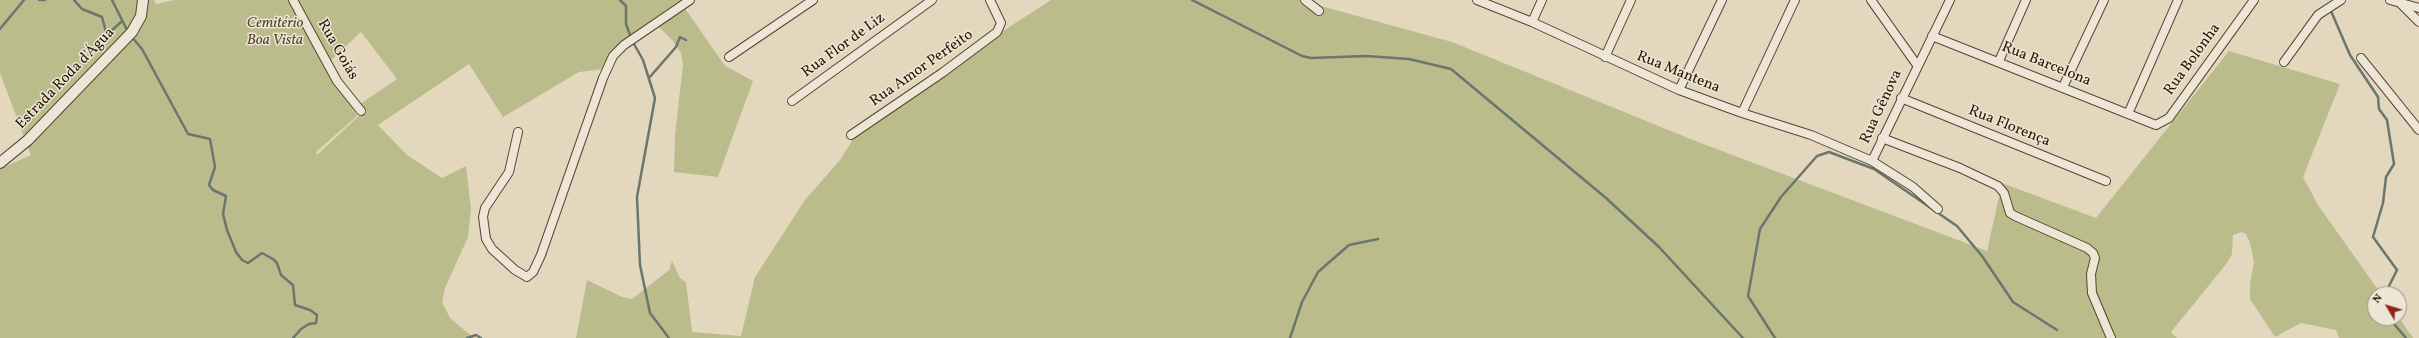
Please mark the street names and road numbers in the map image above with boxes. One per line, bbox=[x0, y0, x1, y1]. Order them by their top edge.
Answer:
street label: Rua Flor de Liz bbox=[799, 10, 889, 82]
street label: Rua Goiás bbox=[313, 17, 361, 83]
street label: Rua Bolonha bbox=[2161, 21, 2225, 99]
street label: Estrada Roda d'Água bbox=[13, 24, 119, 134]
street label: Rua Amor Perfeito bbox=[867, 27, 977, 111]
street label: Rua Barcelona bbox=[1999, 39, 2093, 91]
street label: Rua Mantena bbox=[1634, 48, 1722, 98]
street label: Rua Gênova bbox=[1857, 67, 1907, 147]
street label: Rua Florença bbox=[1965, 102, 2053, 152]

